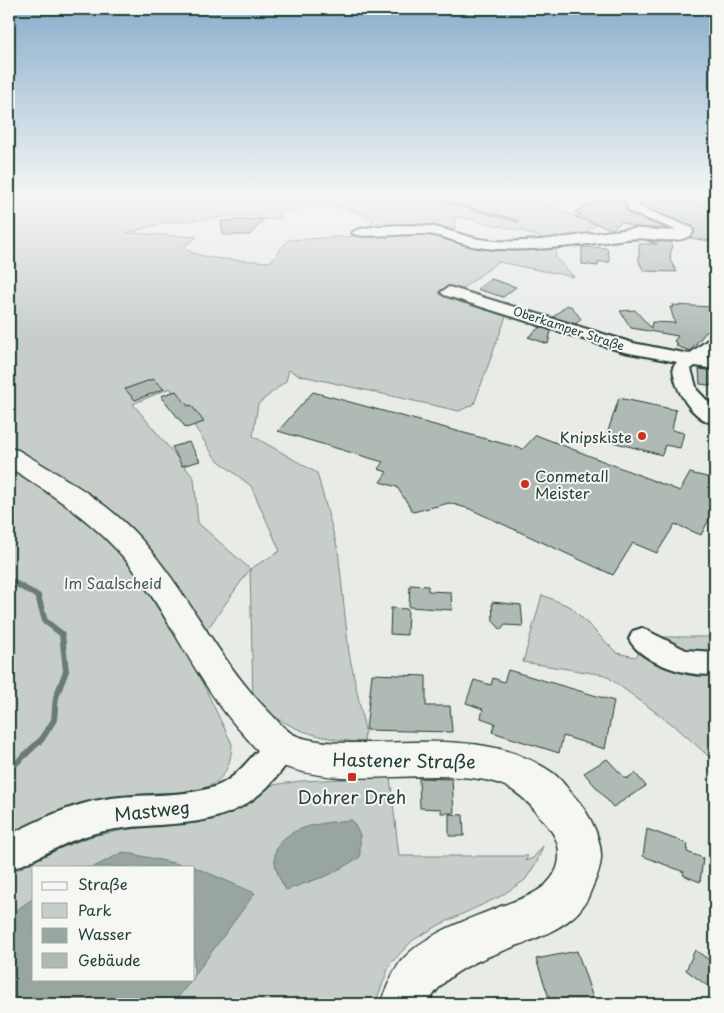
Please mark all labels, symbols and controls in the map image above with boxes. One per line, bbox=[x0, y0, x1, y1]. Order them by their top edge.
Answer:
street label: Oberkamper Straße bbox=[511, 302, 627, 354]
place label: Knipskiste bbox=[560, 425, 632, 448]
marker: Knipskiste bbox=[636, 430, 648, 442]
place label: Conmetall Meister bbox=[535, 464, 609, 504]
marker: Conmetall Meister bbox=[519, 478, 531, 490]
park label: Im Saalscheid bbox=[64, 571, 162, 594]
street label: Hastener Straße bbox=[332, 745, 476, 775]
marker: Dohrer Dreh bbox=[346, 771, 358, 783]
place label: Dohrer Dreh bbox=[298, 783, 406, 810]
street label: Mastweg bbox=[113, 793, 191, 827]
legend bbox=[32, 866, 195, 980]
text: Straße bbox=[78, 872, 128, 895]
text: Park bbox=[78, 898, 112, 921]
text: Wasser bbox=[78, 922, 131, 945]
text: Gebäude bbox=[78, 948, 140, 971]

